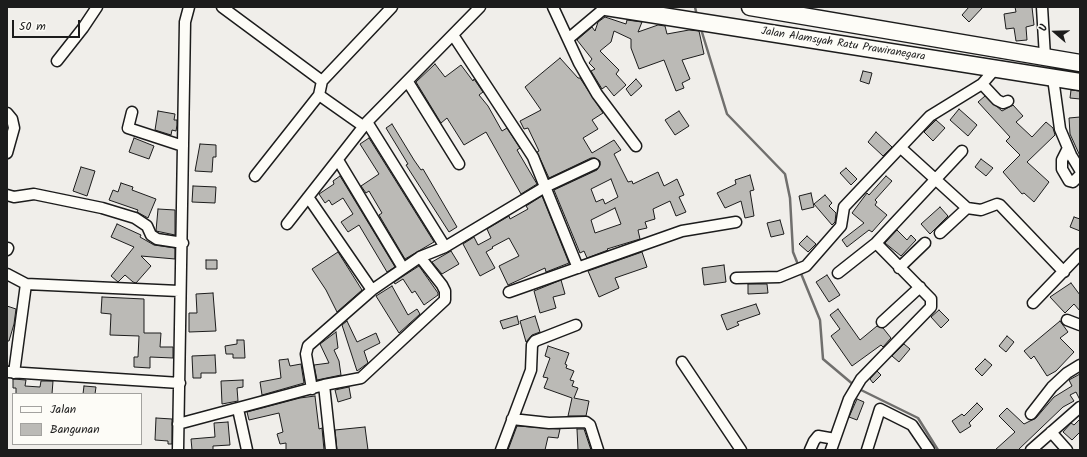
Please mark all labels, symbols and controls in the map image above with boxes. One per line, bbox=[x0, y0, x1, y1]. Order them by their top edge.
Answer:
scale bar bbox=[14, 12, 82, 38]
north arrow bbox=[1035, 12, 1075, 52]
text: 50 m bbox=[19, 17, 46, 36]
text: U bbox=[1034, 22, 1053, 34]
street label: Jalan Alamsyah Ratu Prawiranegara bbox=[760, 25, 926, 65]
legend bbox=[12, 393, 142, 445]
text: Jalan bbox=[50, 400, 76, 419]
text: Bangunan bbox=[50, 420, 100, 439]

